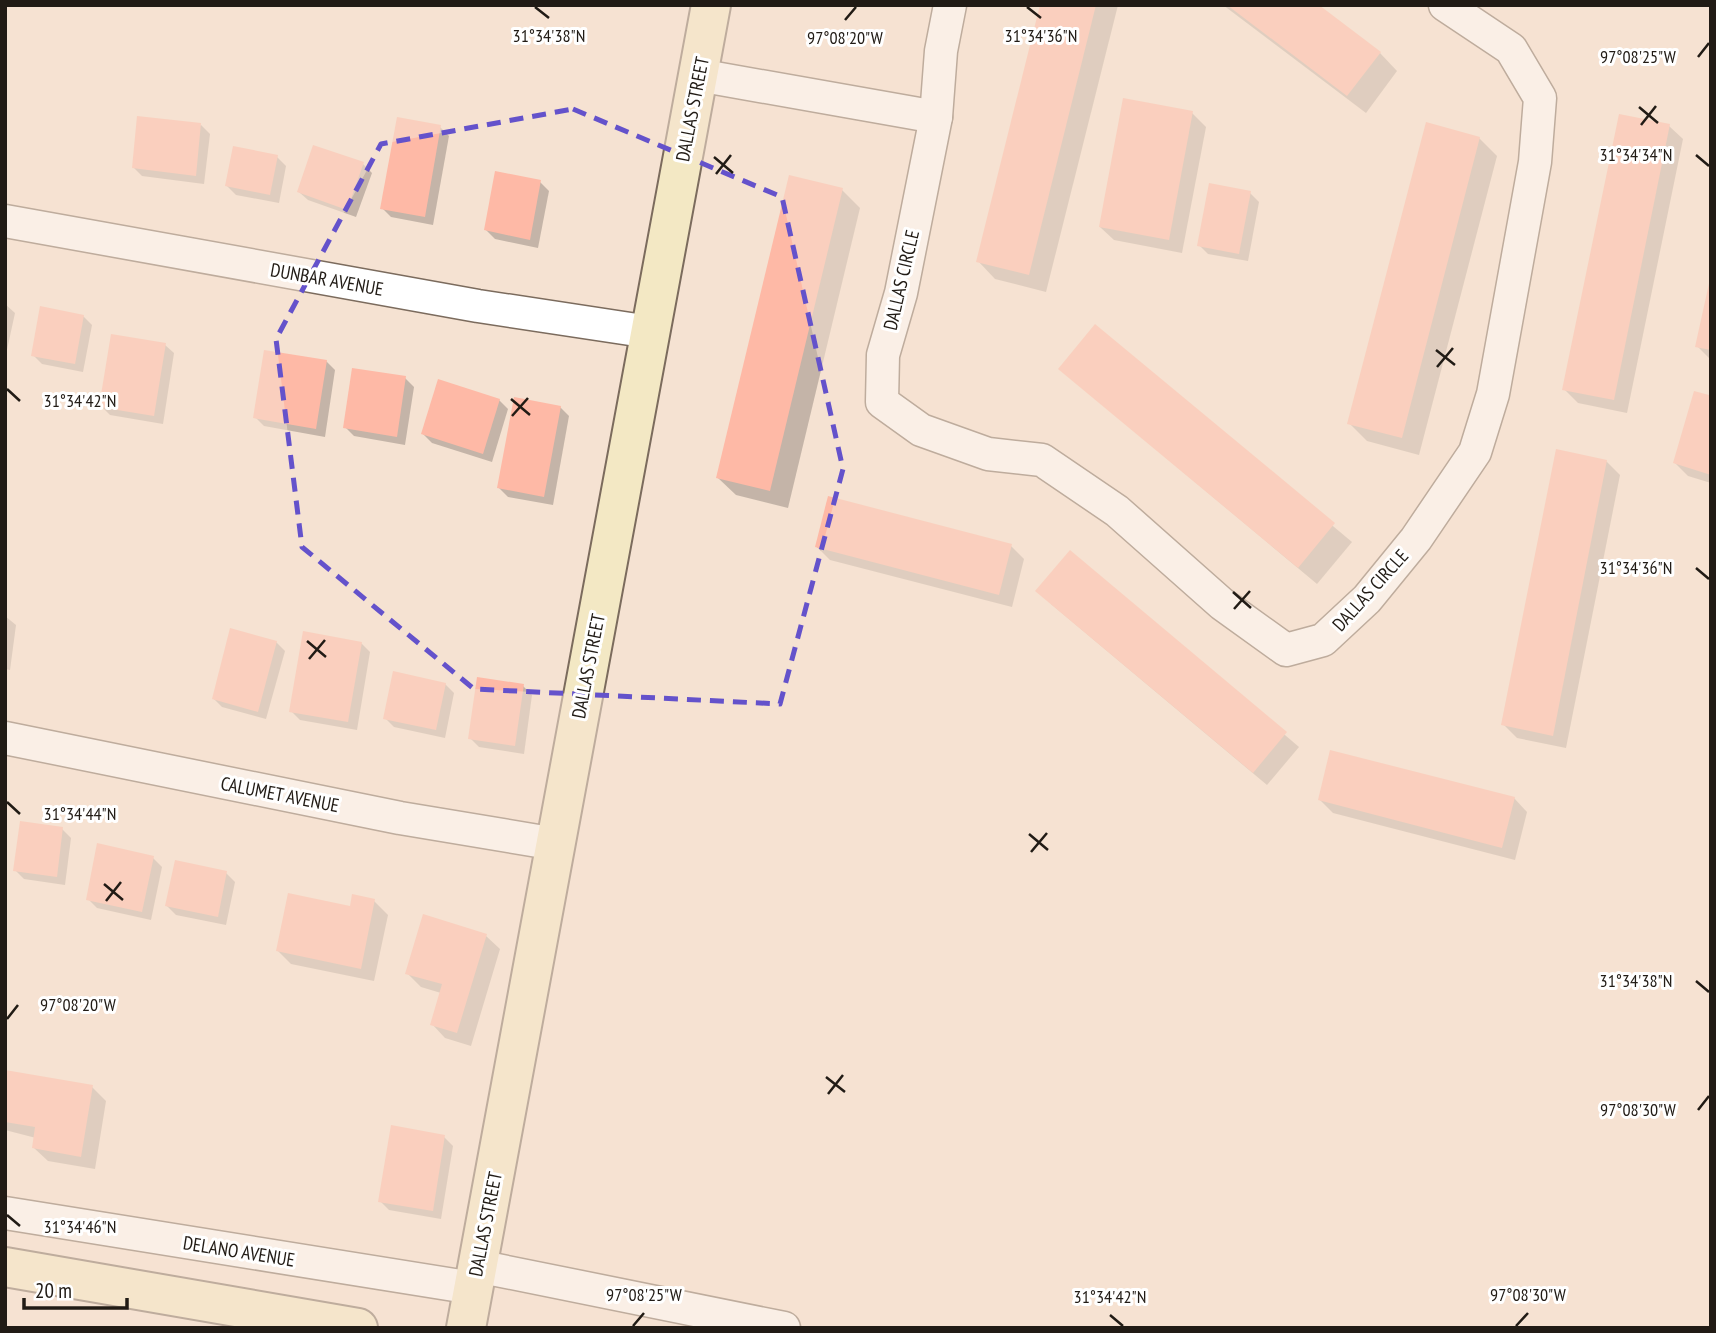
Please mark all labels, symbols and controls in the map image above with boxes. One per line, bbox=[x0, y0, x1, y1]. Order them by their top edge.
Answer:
text: 31°34'38"N bbox=[513, 24, 585, 47]
text: 31°34'36"N bbox=[1005, 24, 1077, 47]
text: 97°08'20"W bbox=[807, 26, 883, 49]
text: 97°08'25"W bbox=[1600, 45, 1676, 68]
street label: DALLAS STREET bbox=[670, 54, 714, 163]
text: 31°34'34"N bbox=[1600, 143, 1672, 166]
street label: DALLAS CIRCLE bbox=[878, 228, 924, 332]
street label: DUNBAR AVENUE bbox=[269, 257, 385, 301]
text: 31°34'42"N bbox=[44, 389, 116, 412]
street label: DALLAS CIRCLE bbox=[1327, 544, 1413, 636]
text: 31°34'36"N bbox=[1600, 556, 1672, 579]
street label: DALLAS STREET bbox=[566, 611, 610, 720]
street label: CALUMET AVENUE bbox=[219, 771, 341, 817]
text: 31°34'44"N bbox=[44, 802, 116, 825]
text: 31°34'38"N bbox=[1600, 969, 1672, 992]
text: 97°08'20"W bbox=[40, 993, 116, 1016]
text: 97°08'30"W bbox=[1600, 1098, 1676, 1121]
street label: DALLAS STREET bbox=[463, 1169, 507, 1278]
text: 31°34'46"N bbox=[44, 1215, 116, 1238]
street label: DELANO AVENUE bbox=[181, 1230, 297, 1272]
scale bar bbox=[24, 1266, 128, 1310]
text: 20 m bbox=[35, 1277, 72, 1304]
text: 97°08'25"W bbox=[606, 1283, 682, 1306]
text: 97°08'30"W bbox=[1490, 1283, 1566, 1306]
text: 31°34'42"N bbox=[1074, 1285, 1146, 1308]

